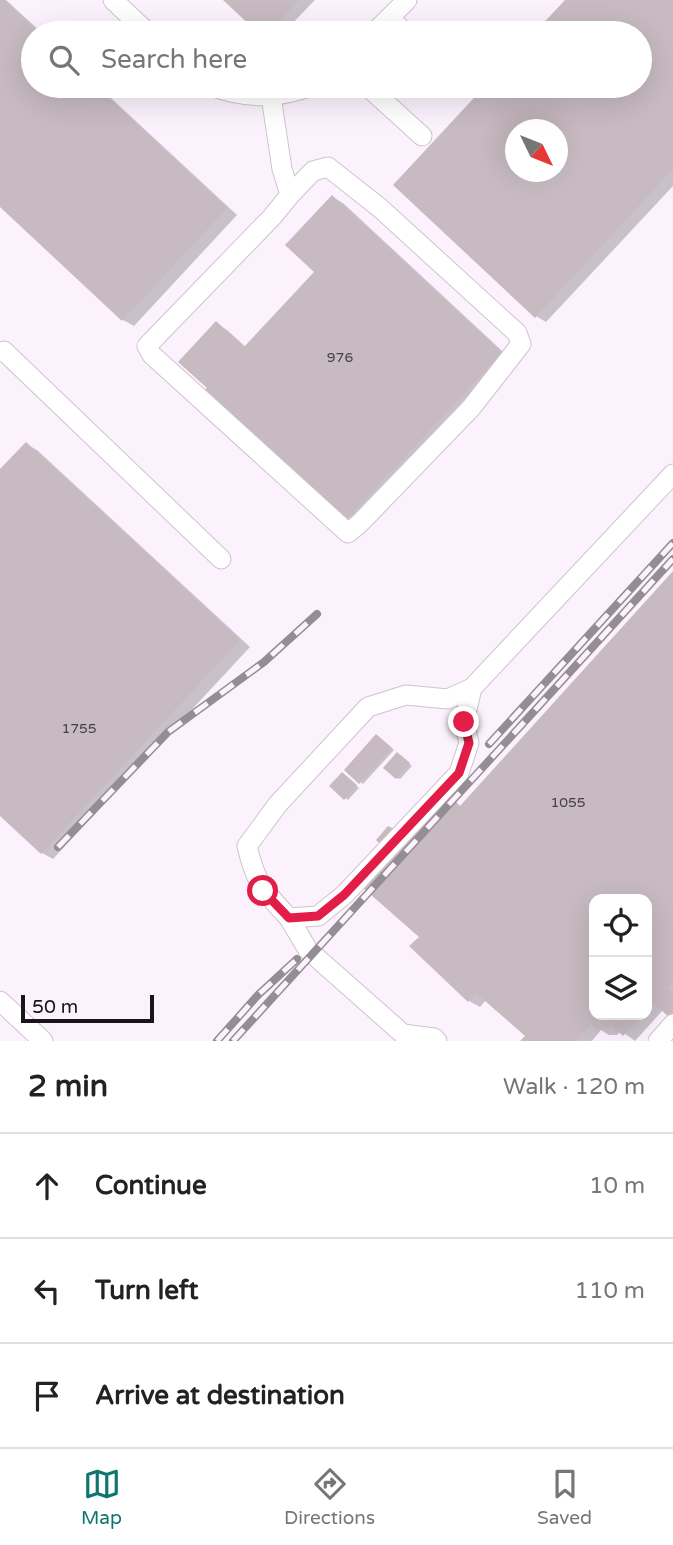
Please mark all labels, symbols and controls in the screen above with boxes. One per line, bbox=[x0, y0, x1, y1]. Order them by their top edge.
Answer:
search box bbox=[21, 21, 652, 98]
icon: search bbox=[45, 41, 83, 79]
text: Search here bbox=[101, 44, 247, 75]
north arrow bbox=[505, 119, 568, 182]
house number: 976 bbox=[327, 349, 353, 366]
route end bbox=[448, 706, 479, 737]
house number: 1755 bbox=[61, 720, 97, 737]
house number: 1055 bbox=[550, 794, 586, 811]
route start bbox=[247, 875, 278, 906]
map controls bbox=[589, 894, 652, 1020]
button: locate bbox=[589, 894, 652, 957]
button: layers bbox=[589, 957, 652, 1020]
scale bar bbox=[21, 992, 154, 1024]
text: 50 m bbox=[32, 996, 78, 1018]
text: 2 min bbox=[28, 1068, 108, 1105]
text: Walk · 120 m bbox=[503, 1073, 645, 1101]
icon: ahead bbox=[28, 1167, 66, 1205]
text: Continue bbox=[95, 1170, 207, 1201]
text: 10 m bbox=[589, 1172, 645, 1200]
icon: left bbox=[28, 1272, 66, 1310]
text: Turn left bbox=[95, 1275, 198, 1306]
text: 110 m bbox=[575, 1277, 645, 1305]
icon: arrive bbox=[28, 1377, 66, 1415]
text: Arrive at destination bbox=[95, 1380, 345, 1411]
tab: Map bbox=[81, 1465, 122, 1529]
tab: Directions bbox=[284, 1465, 375, 1529]
tab: Saved bbox=[537, 1465, 592, 1529]

